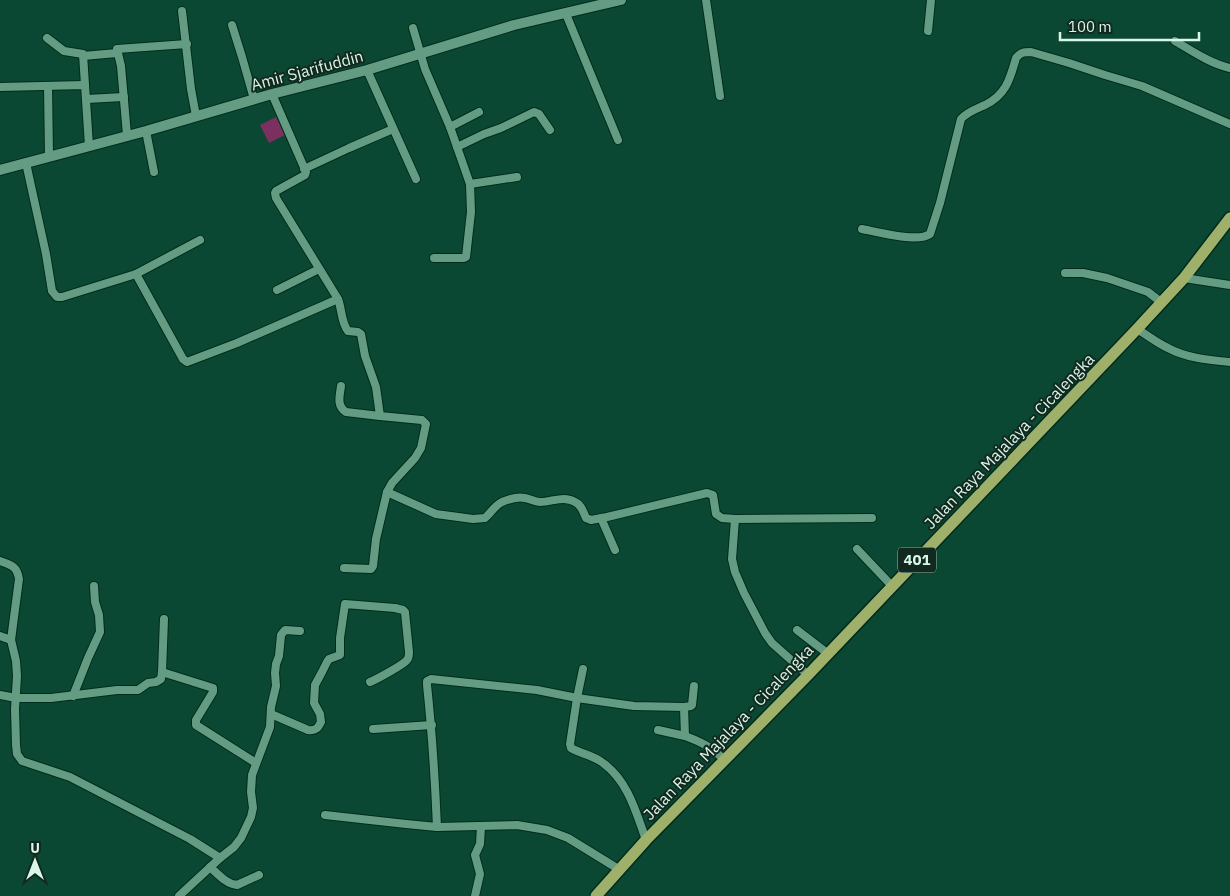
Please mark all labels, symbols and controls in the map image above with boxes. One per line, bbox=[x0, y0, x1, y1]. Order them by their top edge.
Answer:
scale bar bbox=[1060, 10, 1199, 42]
text: 100 m bbox=[1068, 17, 1112, 36]
street label: Amir Sjarifuddin bbox=[249, 45, 365, 95]
street label: Jalan Raya Majalaya - Cicalengka bbox=[920, 349, 1099, 533]
road number: 401 bbox=[898, 548, 936, 572]
street label: Jalan Raya Majalaya - Cicalengka bbox=[639, 640, 818, 824]
north arrow bbox=[10, 836, 60, 886]
text: U bbox=[30, 839, 40, 857]

